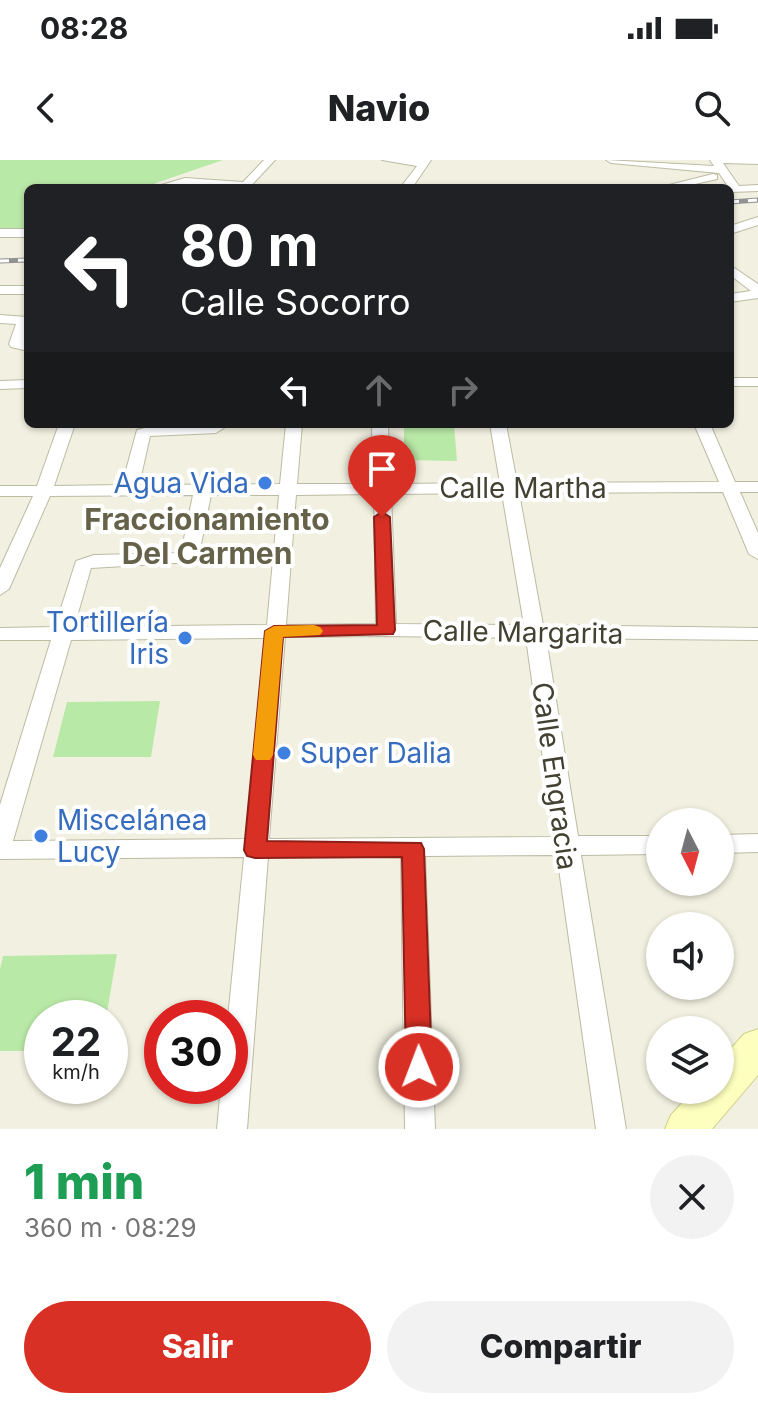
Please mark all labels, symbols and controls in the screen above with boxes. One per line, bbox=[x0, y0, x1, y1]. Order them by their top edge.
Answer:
text: 08:28 bbox=[40, 10, 128, 46]
icon: back bbox=[24, 86, 68, 130]
text: Navio bbox=[328, 86, 430, 130]
icon: search bbox=[690, 86, 734, 130]
text: 80 m bbox=[180, 212, 319, 280]
icon: left bbox=[48, 216, 152, 320]
text: Calle Socorro bbox=[180, 280, 411, 324]
icon: left bbox=[273, 368, 317, 412]
icon: ahead bbox=[357, 368, 401, 412]
icon: right bbox=[441, 368, 485, 412]
pin bbox=[348, 435, 416, 517]
icon: arrive bbox=[360, 447, 404, 491]
place label: Agua Vida bbox=[113, 466, 249, 500]
street label: Calle Martha bbox=[439, 471, 607, 505]
marker: Agua Vida bbox=[256, 474, 274, 492]
district label: Fraccionamiento Del Carmen bbox=[84, 501, 330, 571]
place label: Tortillería Iris bbox=[46, 605, 169, 671]
street label: Calle Margarita bbox=[422, 613, 624, 651]
marker: Tortillería Iris bbox=[176, 629, 194, 647]
street label: Calle Engracia bbox=[525, 680, 585, 872]
place label: Super Dalia bbox=[300, 736, 452, 770]
marker: Super Dalia bbox=[275, 744, 293, 762]
place label: Miscelánea Lucy bbox=[57, 803, 208, 869]
north arrow bbox=[646, 808, 734, 896]
map controls bbox=[646, 808, 734, 1104]
marker: Miscelánea Lucy bbox=[32, 827, 50, 845]
button: sound bbox=[646, 912, 734, 1000]
speed limit sign: 30 bbox=[144, 1000, 248, 1104]
button: layers bbox=[646, 1016, 734, 1104]
text: 22 bbox=[51, 1017, 101, 1066]
position arrow bbox=[377, 1025, 461, 1109]
text: km/h bbox=[52, 1060, 100, 1084]
text: 1 min bbox=[24, 1152, 144, 1211]
button: close bbox=[650, 1155, 734, 1239]
text: 360 m · 08:29 bbox=[24, 1212, 197, 1243]
button: Salir bbox=[24, 1301, 371, 1393]
button: Compartir bbox=[387, 1301, 734, 1393]

